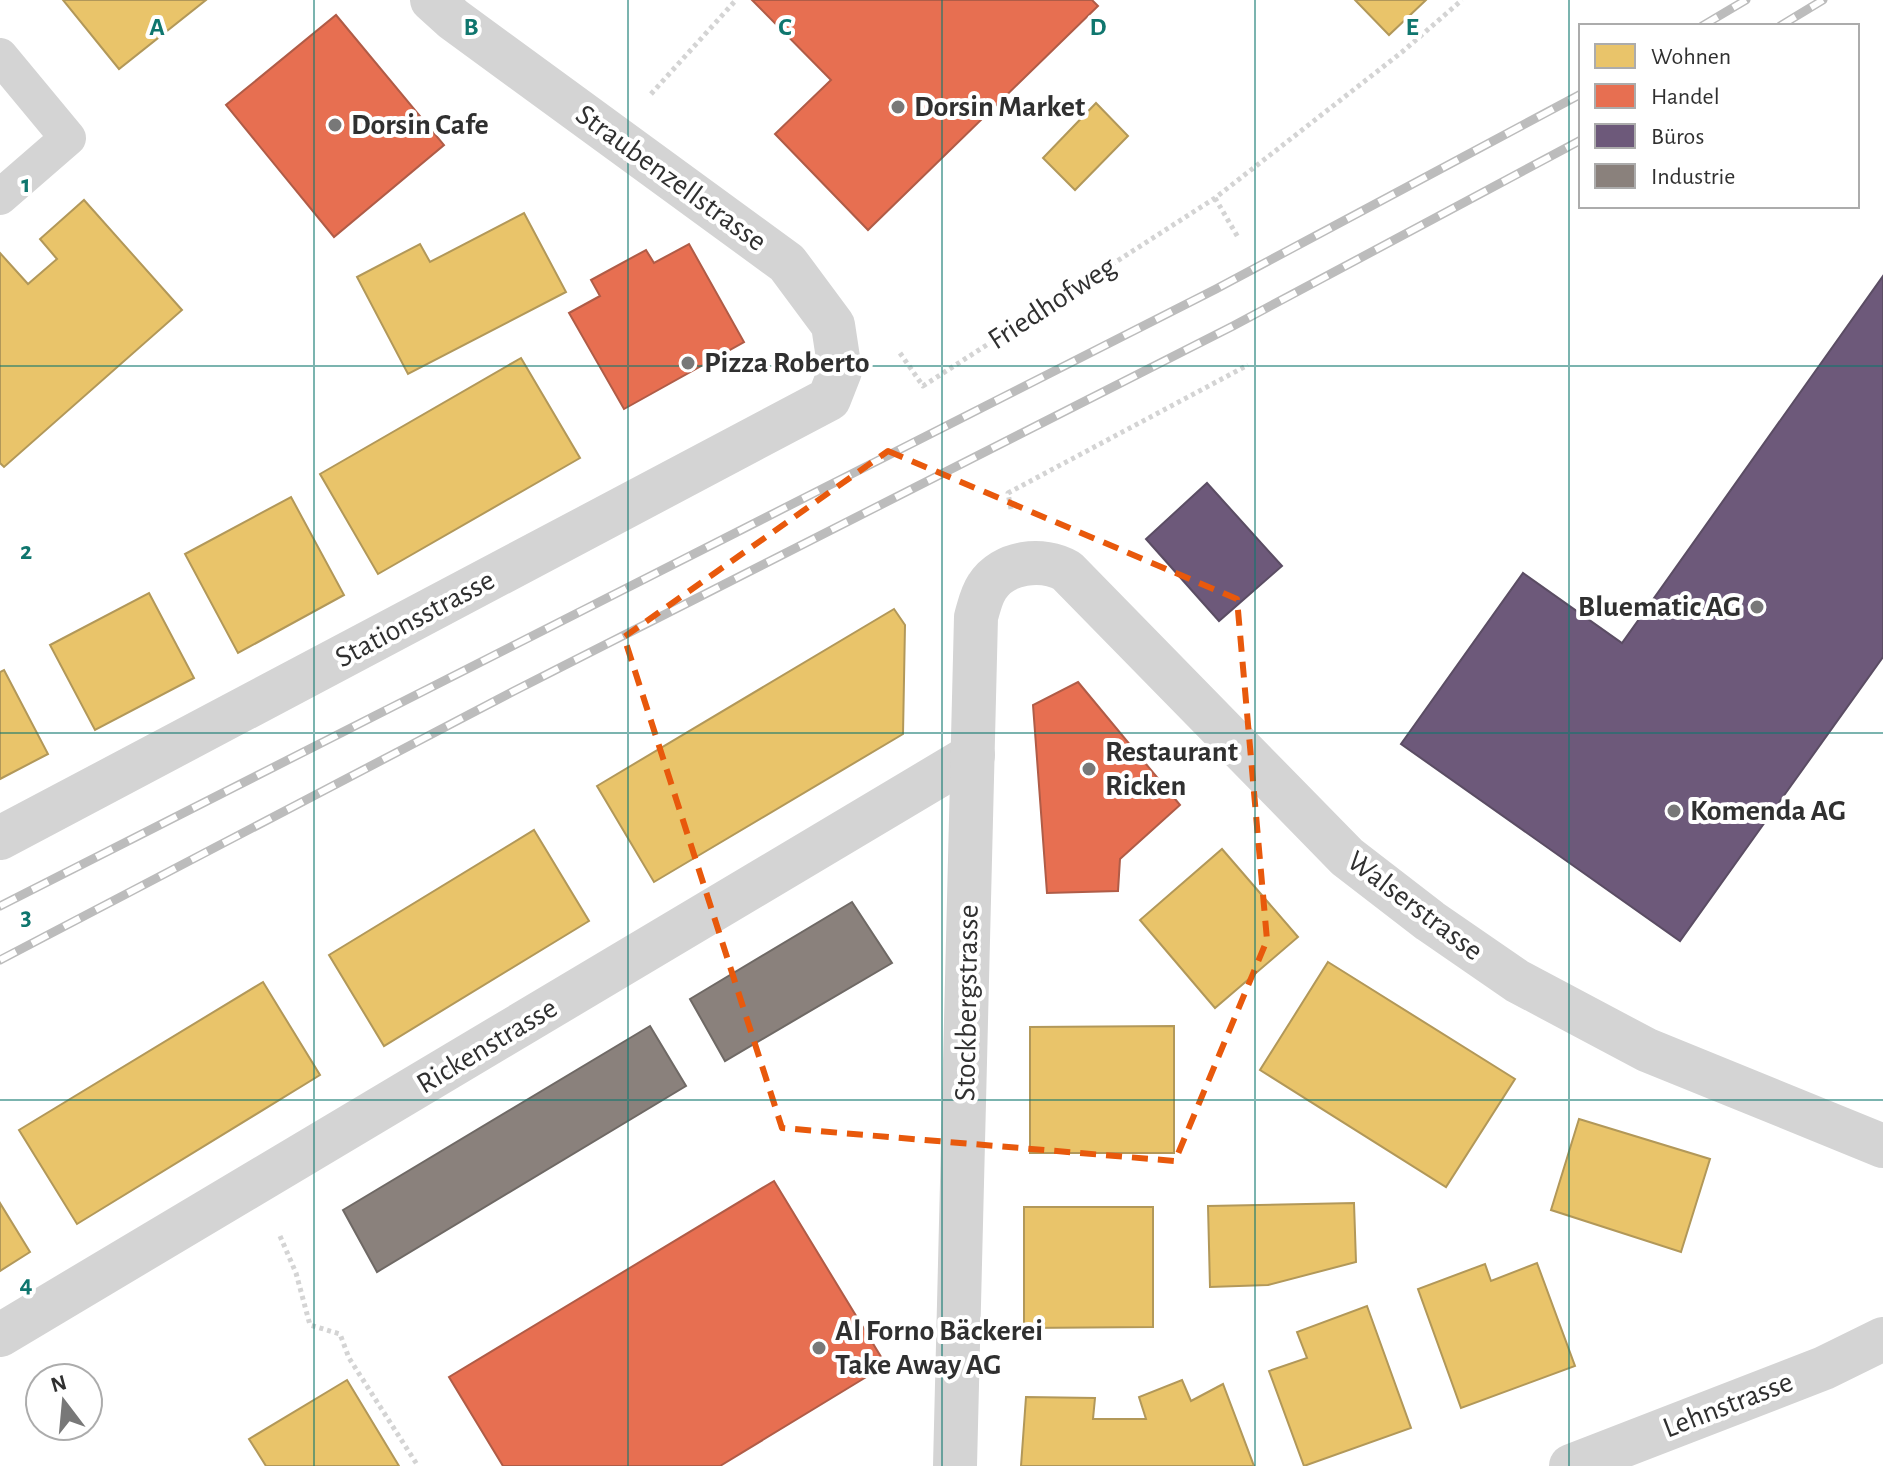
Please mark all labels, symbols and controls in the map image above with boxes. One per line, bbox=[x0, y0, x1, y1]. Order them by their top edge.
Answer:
text: A bbox=[149, 14, 165, 40]
text: B bbox=[463, 14, 479, 40]
text: C bbox=[778, 14, 792, 40]
text: D bbox=[1089, 14, 1107, 40]
text: E bbox=[1405, 14, 1419, 40]
legend bbox=[1579, 24, 1859, 208]
text: Wohnen bbox=[1651, 45, 1731, 69]
text: Handel bbox=[1651, 85, 1720, 109]
place label: Dorsin Market bbox=[914, 92, 1085, 122]
marker: Dorsin Market bbox=[889, 98, 907, 116]
street label: Straubenzellstrasse bbox=[570, 99, 772, 257]
place label: Dorsin Cafe bbox=[351, 110, 489, 140]
marker: Dorsin Cafe bbox=[326, 116, 344, 134]
text: Büros bbox=[1651, 125, 1704, 149]
text: Industrie bbox=[1651, 165, 1735, 189]
text: 1 bbox=[21, 171, 31, 197]
street label: Friedhofweg bbox=[983, 251, 1122, 355]
place label: Pizza Roberto bbox=[704, 348, 870, 378]
marker: Pizza Roberto bbox=[679, 354, 697, 372]
text: 2 bbox=[20, 538, 32, 564]
street label: Stationsstrasse bbox=[331, 565, 499, 673]
place label: Bluematic AG bbox=[1578, 592, 1741, 622]
marker: Bluematic AG bbox=[1748, 598, 1766, 616]
place label: Restaurant Ricken bbox=[1105, 737, 1238, 801]
marker: Restaurant Ricken bbox=[1080, 760, 1098, 778]
place label: Komenda AG bbox=[1690, 796, 1846, 826]
marker: Komenda AG bbox=[1665, 802, 1683, 820]
street label: Walserstrasse bbox=[1342, 846, 1488, 966]
text: 3 bbox=[20, 904, 32, 930]
street label: Stockbergstrasse bbox=[950, 904, 984, 1102]
street label: Rickenstrasse bbox=[412, 992, 562, 1100]
text: 4 bbox=[19, 1271, 33, 1297]
place label: Al Forno Bäckerei Take Away AG bbox=[835, 1316, 1043, 1380]
marker: Al Forno Bäckerei Take Away AG bbox=[810, 1339, 828, 1357]
north arrow bbox=[24, 1362, 104, 1442]
street label: Lehnstrasse bbox=[1659, 1367, 1797, 1443]
text: N bbox=[48, 1371, 69, 1396]

